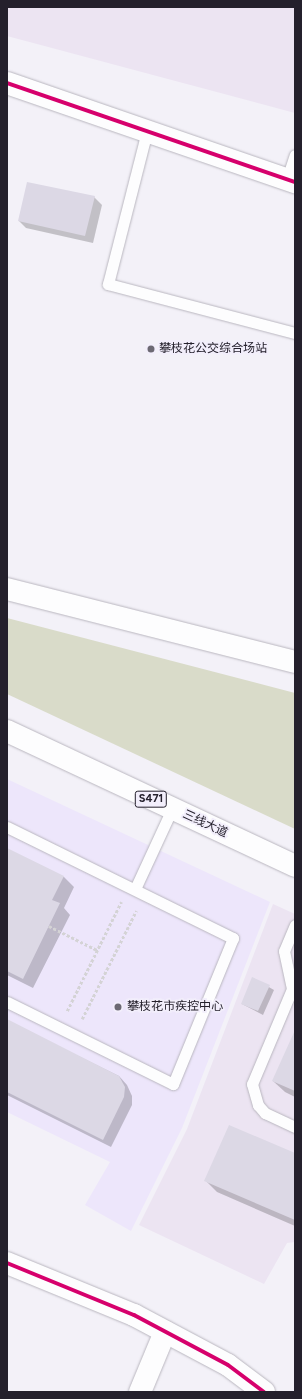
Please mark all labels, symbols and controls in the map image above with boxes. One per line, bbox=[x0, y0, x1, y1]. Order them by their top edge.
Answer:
place label: 攀枝花公交综合场站 bbox=[159, 342, 267, 356]
marker: 攀枝花公交综合场站 bbox=[146, 344, 156, 354]
road number: S471 bbox=[134, 790, 168, 808]
street label: 三线大道 bbox=[180, 807, 230, 841]
place label: 攀枝花市疾控中心 bbox=[127, 1000, 223, 1014]
marker: 攀枝花市疾控中心 bbox=[112, 1001, 124, 1013]

